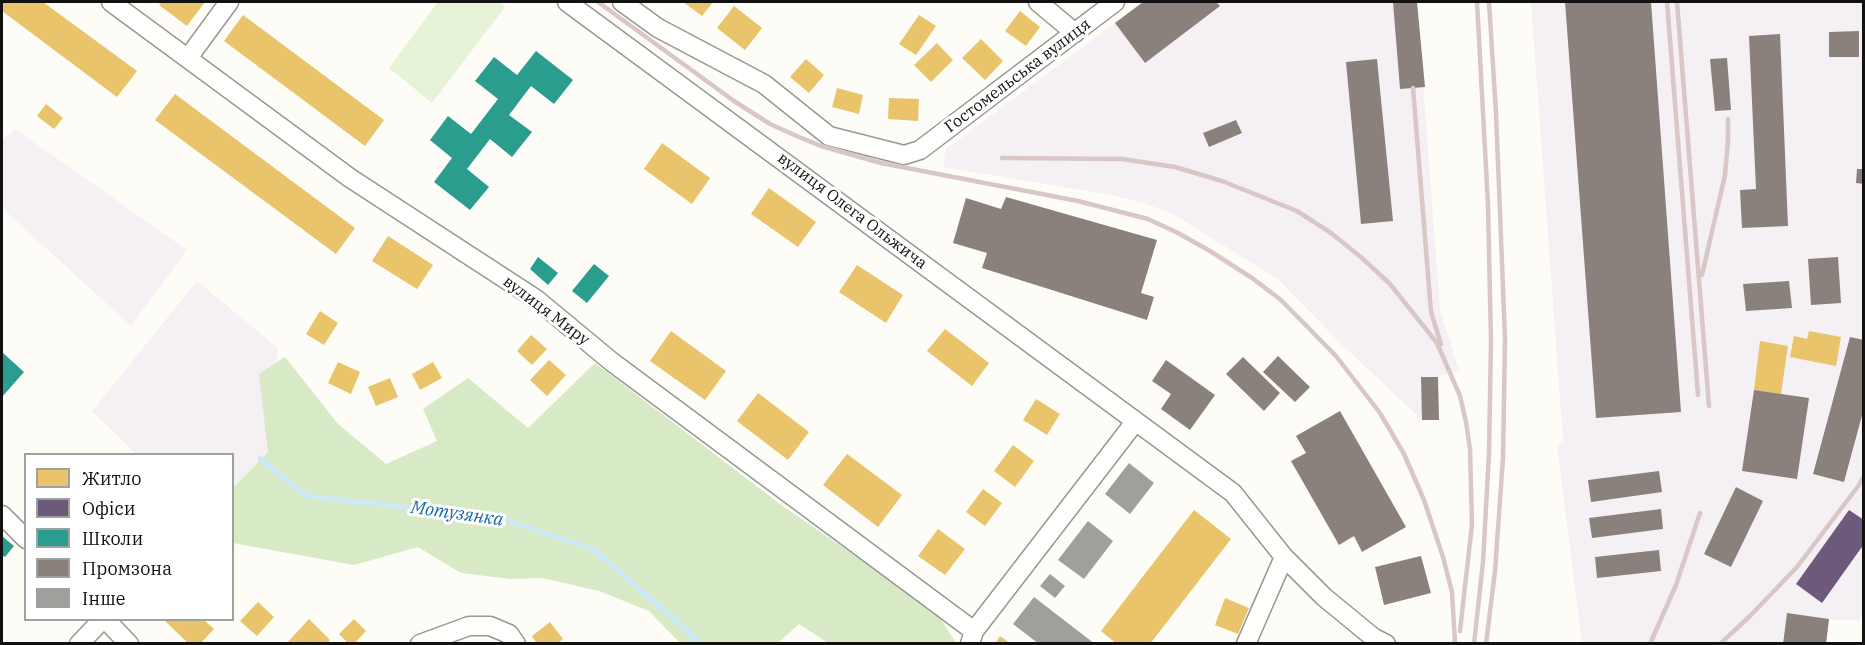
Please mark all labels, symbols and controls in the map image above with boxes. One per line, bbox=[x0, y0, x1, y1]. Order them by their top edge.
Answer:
street label: Гостомельська вулиця bbox=[941, 15, 1095, 137]
street label: вулиця Олега Ольжича bbox=[774, 149, 930, 273]
street label: вулиця Миру bbox=[499, 272, 593, 350]
legend bbox=[24, 453, 234, 621]
text: Житло bbox=[82, 467, 141, 490]
text: Офіси bbox=[82, 497, 136, 520]
water label: Мотузянка bbox=[409, 497, 505, 531]
text: Школи bbox=[82, 527, 143, 550]
text: Промзона bbox=[82, 557, 172, 580]
text: Інше bbox=[82, 587, 125, 610]

